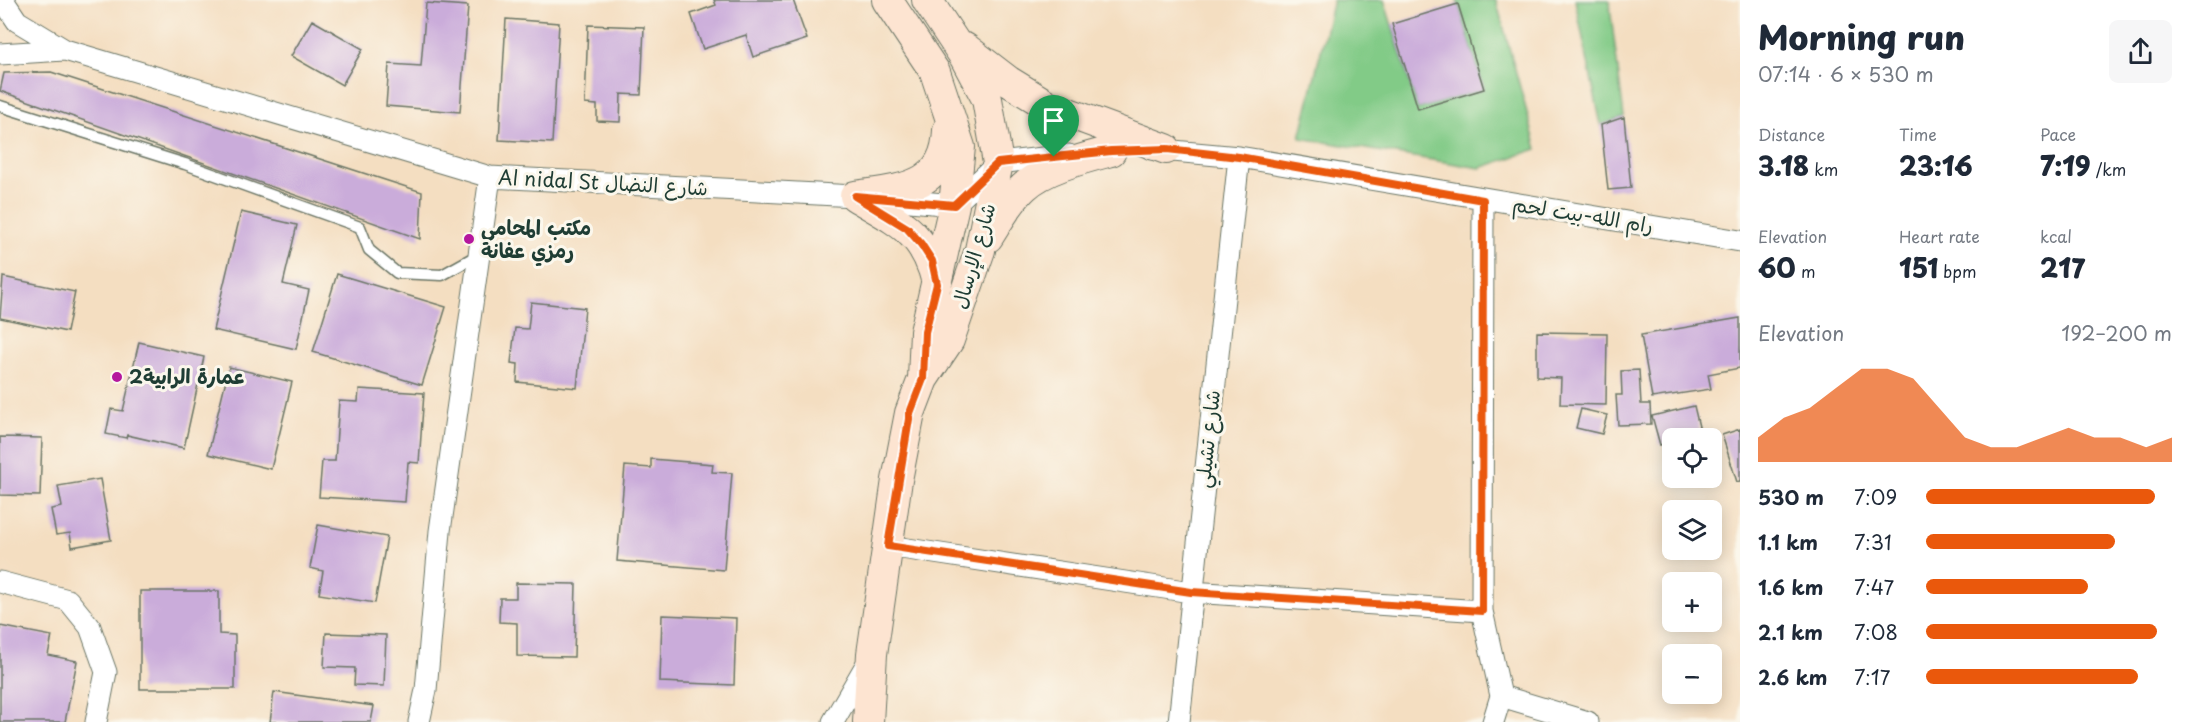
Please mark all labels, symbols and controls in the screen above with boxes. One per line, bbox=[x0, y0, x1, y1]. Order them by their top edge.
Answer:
text: Morning run bbox=[1758, 11, 1965, 61]
button: share bbox=[2109, 20, 2172, 83]
text: 07:14 · 6 × 530 m bbox=[1758, 59, 1934, 89]
pin bbox=[1028, 95, 1079, 157]
icon: arrive bbox=[1037, 104, 1070, 137]
text: Distance bbox=[1758, 122, 1825, 146]
text: Time bbox=[1899, 122, 1937, 146]
text: Pace bbox=[2040, 122, 2076, 146]
text: 3.18 bbox=[1758, 146, 1809, 185]
text: 23:16 bbox=[1899, 146, 1973, 185]
text: 7:19 bbox=[2040, 146, 2091, 185]
text: km bbox=[1809, 157, 1838, 181]
text: /km bbox=[2091, 157, 2126, 181]
street label: Al nidal St شارع النضال bbox=[497, 162, 709, 202]
street label: رام الله-بيت لحم bbox=[1511, 188, 1656, 241]
street label: شارع الإرسال bbox=[944, 199, 1002, 312]
place label: مكتب المحامي رمزي عفانة bbox=[481, 212, 591, 267]
text: Elevation bbox=[1758, 224, 1827, 248]
text: Heart rate bbox=[1899, 224, 1980, 248]
text: kcal bbox=[2040, 224, 2072, 248]
marker: مكتب المحامي رمزي عفانة bbox=[462, 232, 476, 246]
text: 60 bbox=[1758, 248, 1796, 287]
text: 151 bbox=[1899, 248, 1938, 287]
text: 217 bbox=[2040, 248, 2085, 287]
text: m bbox=[1796, 259, 1815, 283]
text: bpm bbox=[1938, 259, 1977, 283]
text: Elevation bbox=[1758, 318, 1844, 348]
text: 192–200 m bbox=[2061, 318, 2172, 348]
place label: عمارة الرابية2 bbox=[129, 361, 245, 391]
marker: عمارة الرابية2 bbox=[110, 370, 124, 384]
street label: شارع تشيلي bbox=[1187, 388, 1231, 490]
map controls bbox=[1662, 428, 1722, 704]
button: locate bbox=[1662, 428, 1722, 488]
text: 530 m bbox=[1758, 482, 1824, 512]
text: 7:09 bbox=[1854, 482, 1897, 512]
button: layers bbox=[1662, 500, 1722, 560]
text: 1.1 km bbox=[1758, 527, 1818, 557]
text: 7:31 bbox=[1854, 527, 1892, 557]
button: + bbox=[1662, 572, 1722, 632]
text: 1.6 km bbox=[1758, 572, 1823, 602]
text: 7:47 bbox=[1854, 572, 1894, 602]
text: 2.1 km bbox=[1758, 617, 1823, 647]
text: 7:08 bbox=[1854, 617, 1898, 647]
button: − bbox=[1662, 644, 1722, 704]
text: 2.6 km bbox=[1758, 662, 1827, 692]
text: 7:17 bbox=[1854, 662, 1890, 692]

